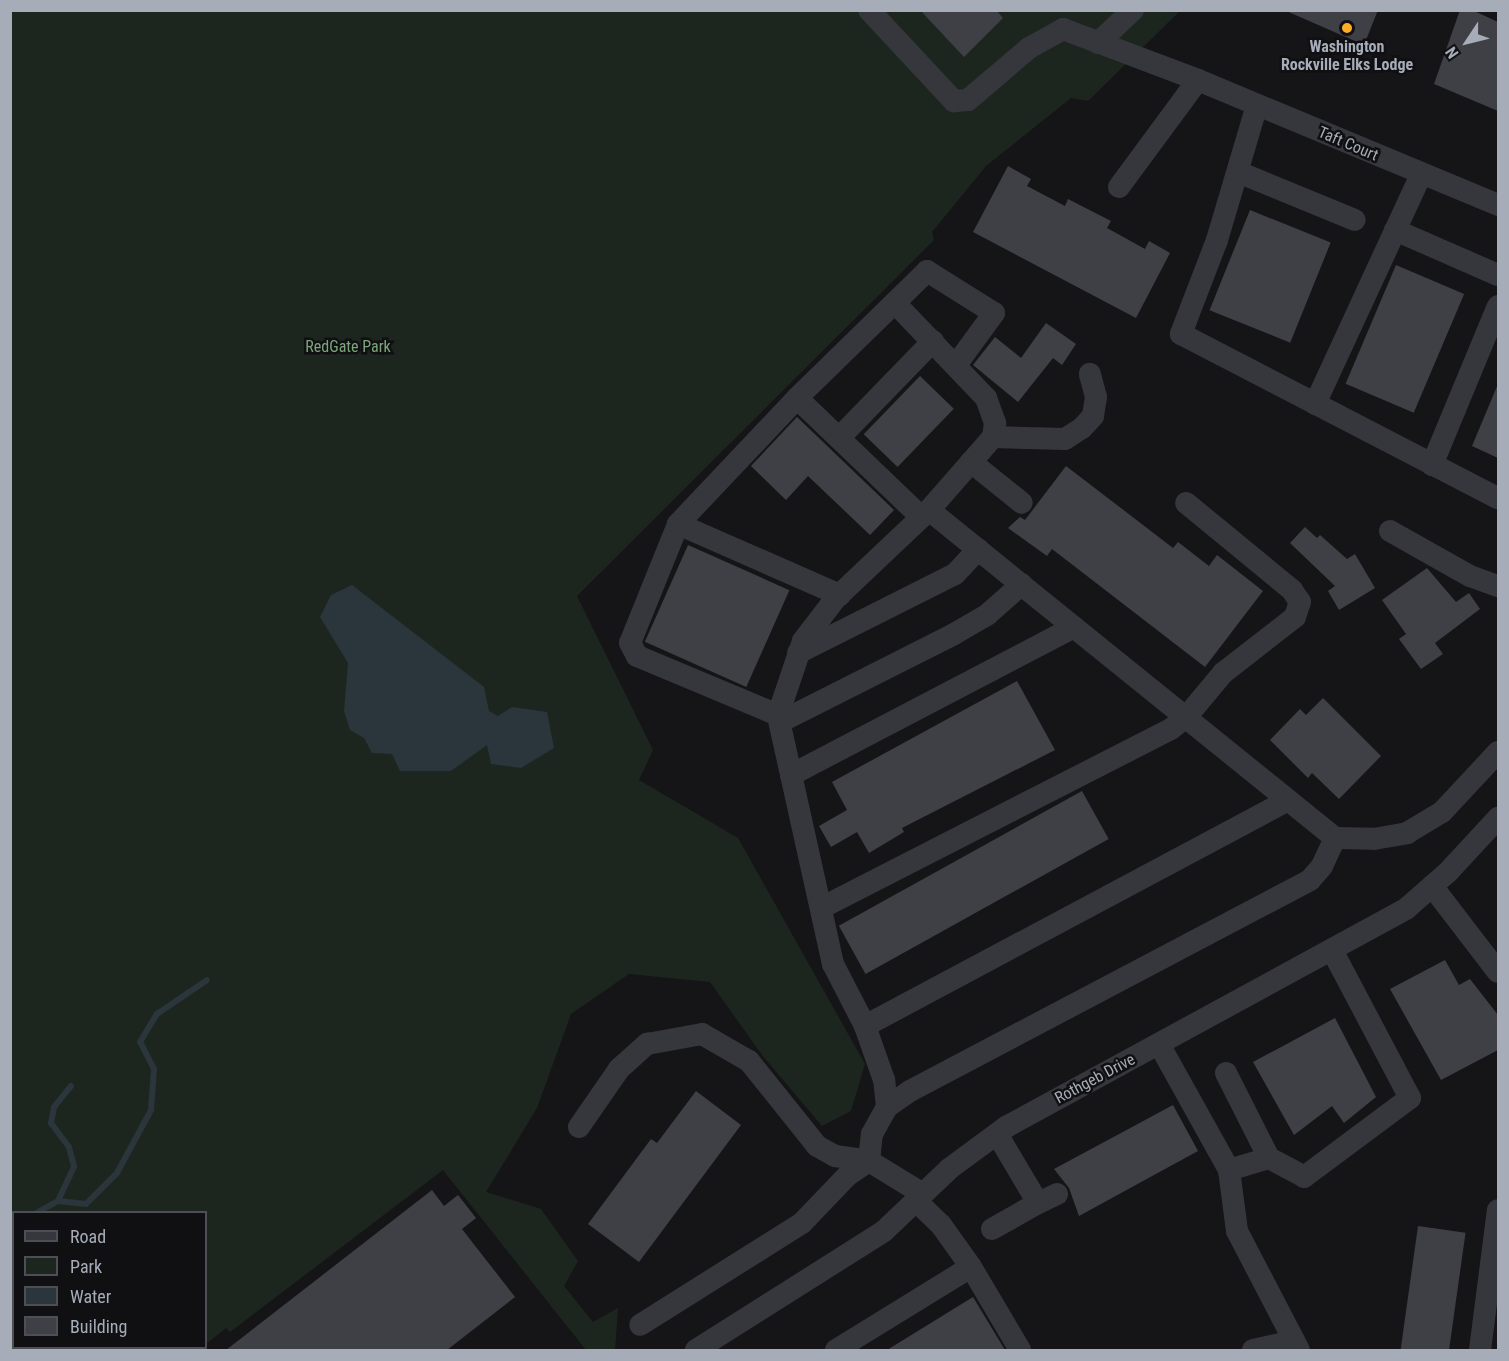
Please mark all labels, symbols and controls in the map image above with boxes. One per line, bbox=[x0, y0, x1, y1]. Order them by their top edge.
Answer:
north arrow bbox=[1437, 12, 1497, 72]
marker: Washington Rockville Elks Lodge bbox=[1340, 21, 1354, 35]
place label: Washington Rockville Elks Lodge bbox=[1281, 37, 1413, 75]
text: N bbox=[1441, 43, 1462, 62]
street label: Taft Court bbox=[1315, 123, 1381, 165]
park label: RedGate Park bbox=[305, 337, 391, 357]
street label: Rothgeb Drive bbox=[1052, 1050, 1138, 1108]
legend bbox=[12, 1211, 207, 1349]
text: Road bbox=[70, 1226, 106, 1247]
text: Park bbox=[70, 1256, 102, 1277]
text: Water bbox=[70, 1286, 111, 1307]
text: Building bbox=[70, 1316, 127, 1337]

